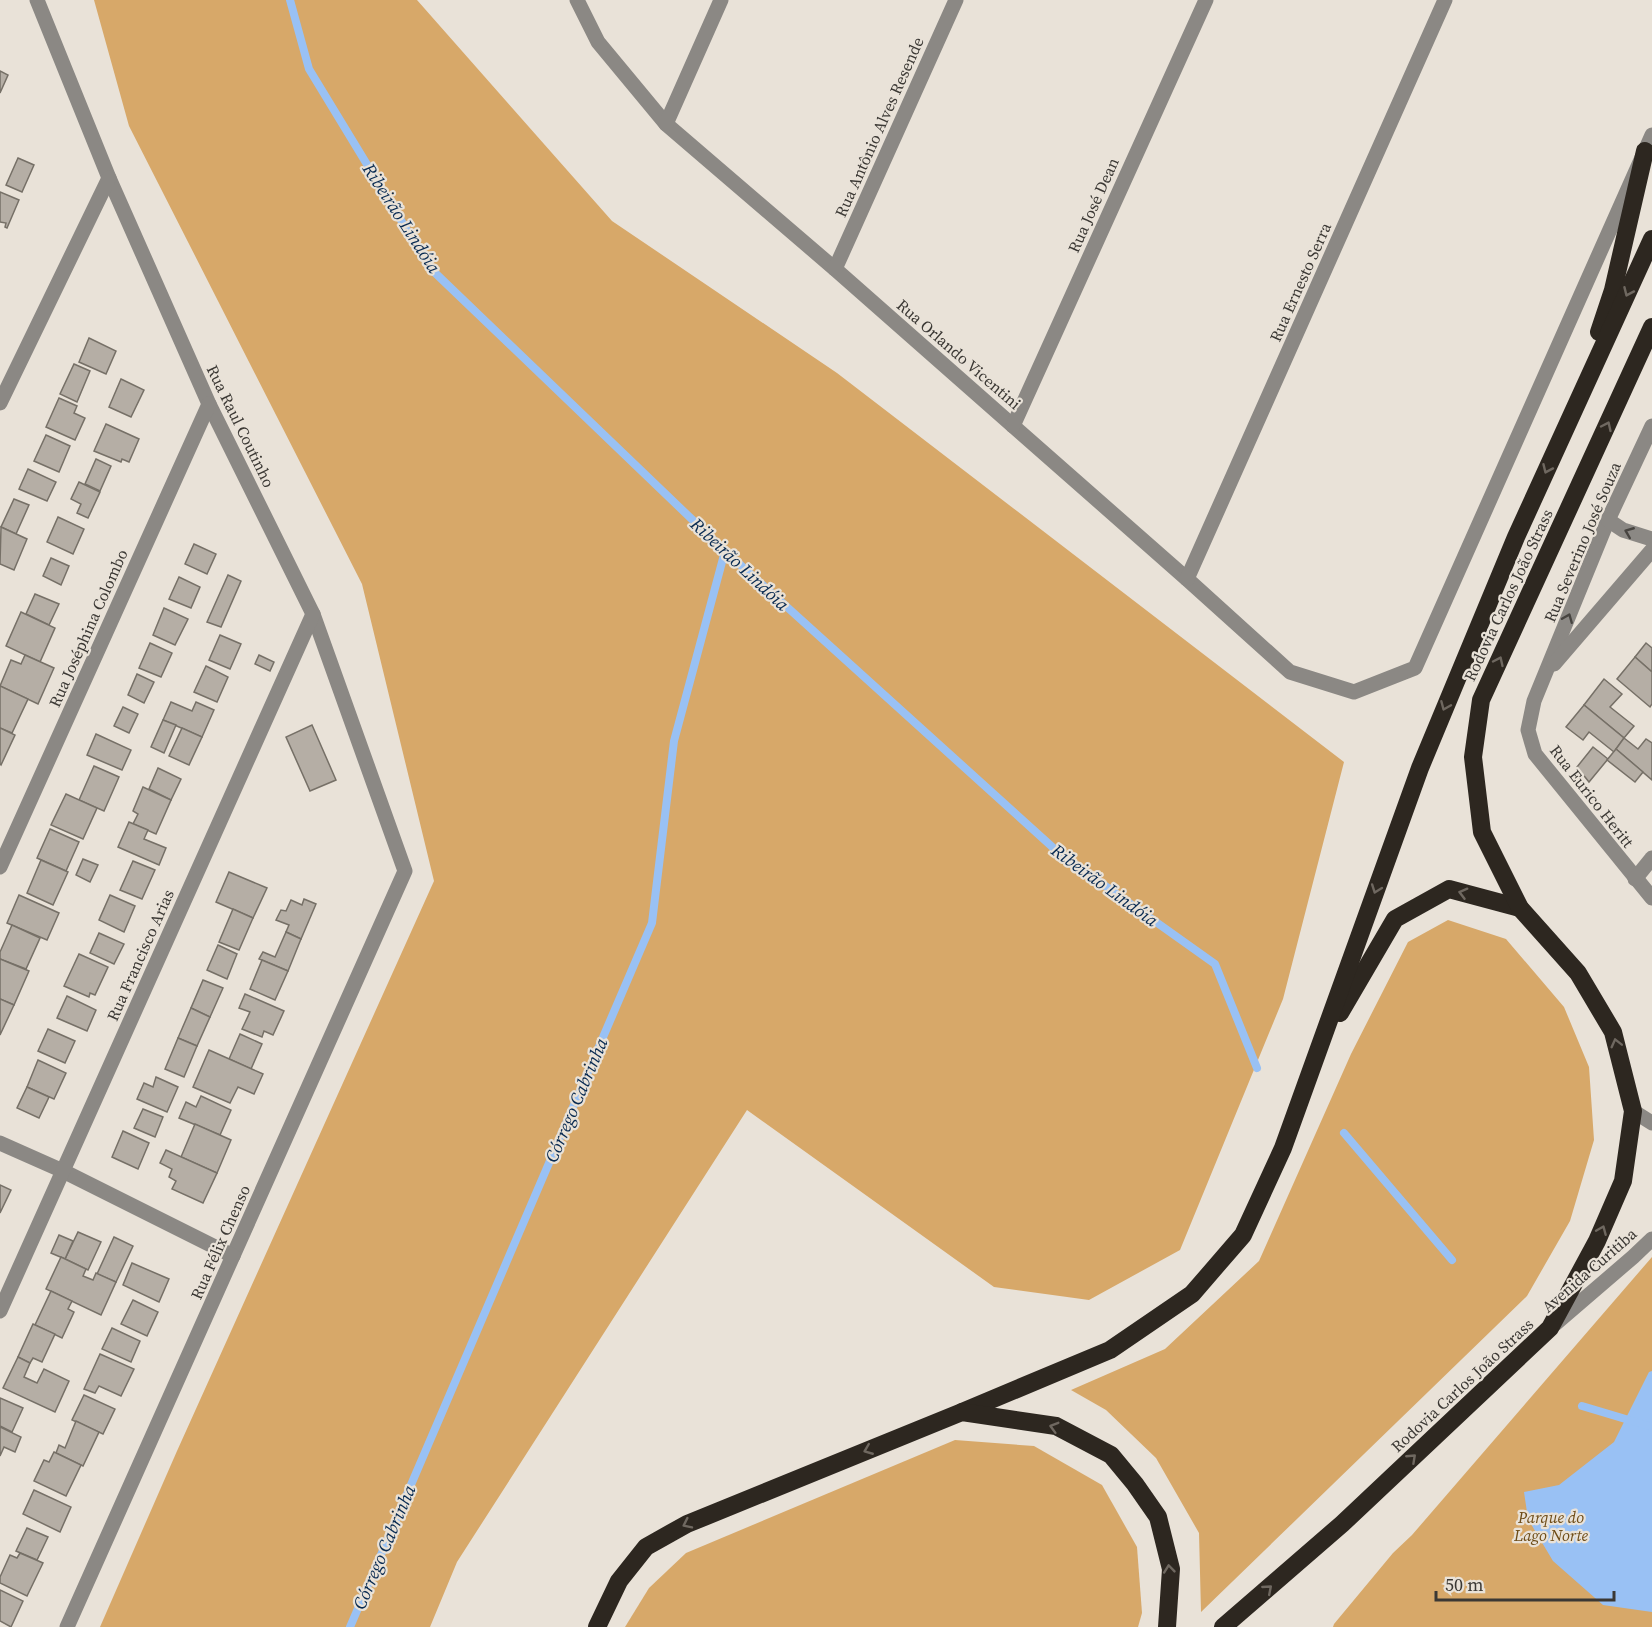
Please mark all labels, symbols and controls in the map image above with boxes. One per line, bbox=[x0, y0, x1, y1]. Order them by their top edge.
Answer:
street label: Rua Antônio Alves Resende bbox=[829, 33, 929, 221]
street label: Rua José Dean bbox=[1062, 154, 1124, 256]
water label: Ribeirão Lindóia bbox=[357, 157, 447, 278]
street label: Rua Ernesto Serra bbox=[1264, 218, 1336, 345]
one-way arrow bbox=[1623, 286, 1635, 297]
street label: Rua Orlando Vicentini bbox=[892, 294, 1026, 414]
street label: Rua Raul Coutinho bbox=[202, 361, 280, 491]
one-way arrow bbox=[1599, 422, 1611, 433]
street label: Rua Severino José Souza bbox=[1538, 458, 1626, 626]
one-way arrow bbox=[1542, 463, 1554, 474]
street label: Rodovia Carlos João Strass bbox=[1458, 505, 1558, 685]
water label: Ribeirão Lindóia bbox=[684, 511, 795, 617]
one-way arrow bbox=[1625, 526, 1635, 539]
street label: Rua Joséphina Colombo bbox=[43, 545, 133, 710]
one-way arrow bbox=[1561, 614, 1573, 625]
one-way arrow bbox=[1492, 656, 1504, 667]
one-way arrow bbox=[1440, 700, 1452, 711]
street label: Rua Eurico Heritt bbox=[1545, 740, 1640, 853]
water label: Ribeirão Lindóia bbox=[1046, 837, 1164, 933]
one-way arrow bbox=[1371, 883, 1384, 894]
street label: Rua Francisco Arias bbox=[101, 886, 179, 1024]
one-way arrow bbox=[1459, 888, 1469, 900]
water label: Córrego Cabrinha bbox=[538, 1033, 614, 1166]
one-way arrow bbox=[1610, 1038, 1623, 1048]
street label: Rua Félix Chenso bbox=[185, 1181, 255, 1303]
street label: Avenida Curitiba bbox=[1537, 1222, 1642, 1317]
one-way arrow bbox=[1594, 1226, 1606, 1237]
street label: Rodovia Carlos João Strass bbox=[1386, 1313, 1538, 1457]
one-way arrow bbox=[1049, 1422, 1060, 1434]
one-way arrow bbox=[863, 1443, 874, 1455]
one-way arrow bbox=[1406, 1454, 1416, 1465]
water label: Córrego Cabrinha bbox=[346, 1480, 422, 1613]
park label: Parque do Lago Norte bbox=[1513, 1506, 1588, 1546]
one-way arrow bbox=[683, 1517, 694, 1529]
one-way arrow bbox=[1163, 1564, 1176, 1573]
scale bar bbox=[1436, 1564, 1614, 1602]
text: 50 m bbox=[1445, 1572, 1483, 1597]
one-way arrow bbox=[1261, 1585, 1272, 1596]

